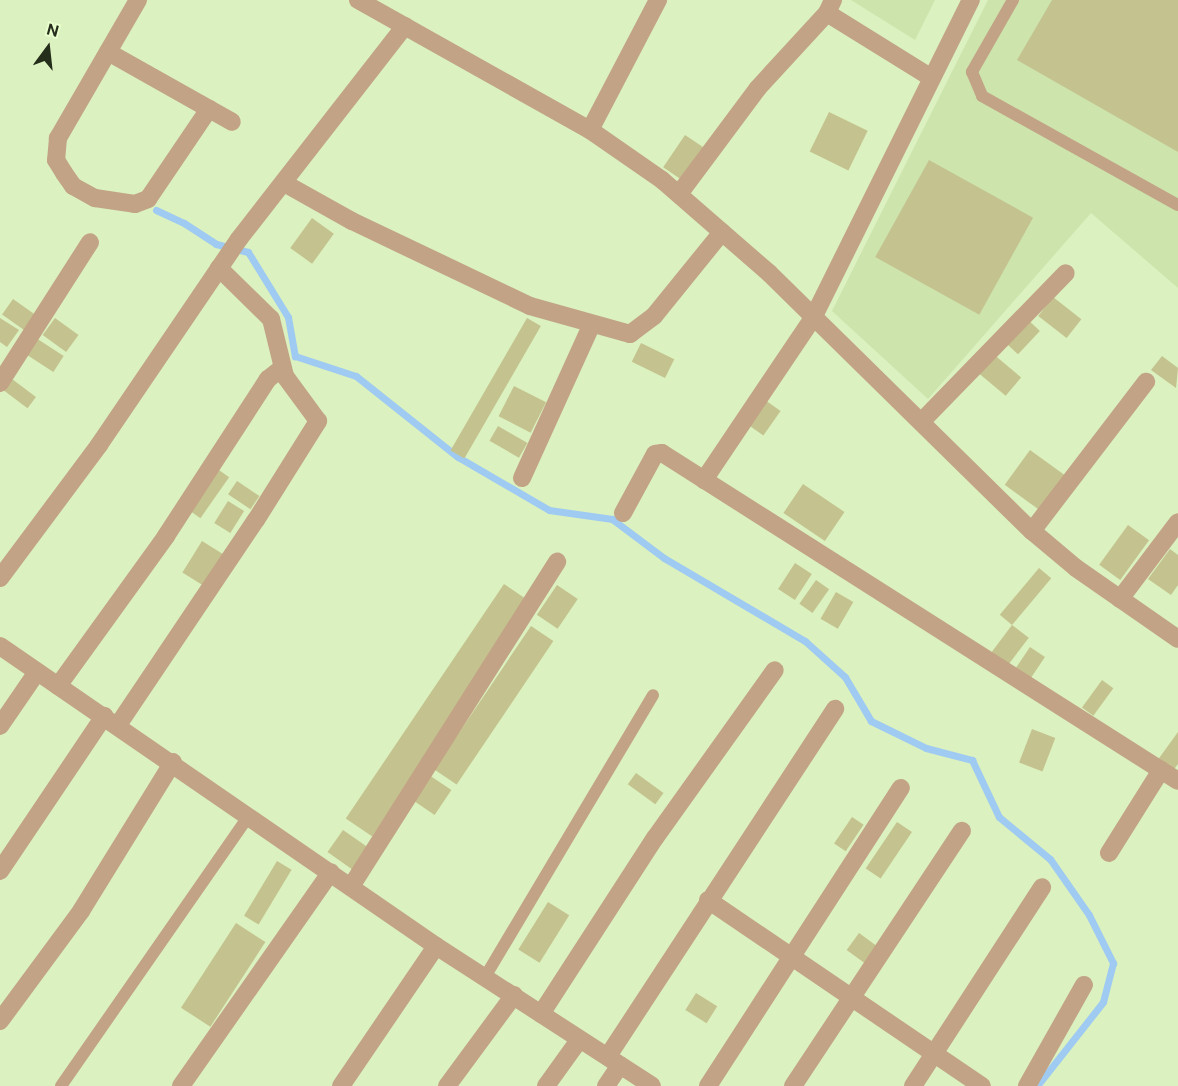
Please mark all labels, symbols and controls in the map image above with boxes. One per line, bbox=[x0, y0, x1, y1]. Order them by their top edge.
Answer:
north arrow bbox=[18, 18, 78, 78]
text: N bbox=[44, 18, 61, 42]

